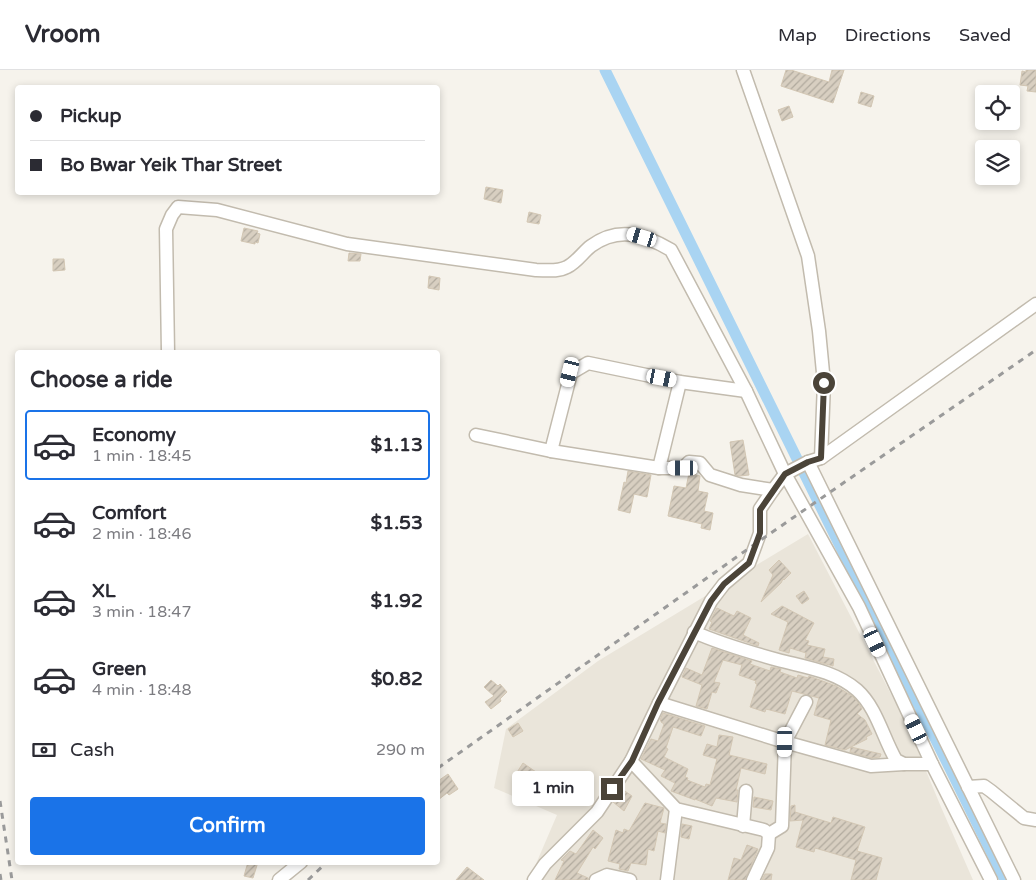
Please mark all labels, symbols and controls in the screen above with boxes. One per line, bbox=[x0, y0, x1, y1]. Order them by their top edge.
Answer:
text: Vroom bbox=[25, 20, 101, 49]
text: Map bbox=[778, 24, 817, 46]
text: Directions bbox=[845, 24, 931, 46]
text: Saved bbox=[959, 24, 1011, 46]
map controls bbox=[975, 85, 1020, 185]
button: locate bbox=[975, 85, 1020, 130]
text: Pickup bbox=[60, 105, 121, 127]
button: layers bbox=[975, 140, 1020, 185]
text: Bo Bwar Yeik Thar Street bbox=[60, 154, 282, 176]
car bbox=[625, 225, 658, 249]
car bbox=[559, 356, 580, 388]
text: Choose a ride bbox=[30, 367, 173, 393]
car bbox=[645, 368, 678, 388]
route start bbox=[813, 372, 835, 394]
icon: car bbox=[32, 423, 77, 468]
text: Economy bbox=[92, 424, 176, 446]
text: $1.13 bbox=[371, 434, 423, 456]
text: 1 min · 18:45 bbox=[92, 446, 191, 466]
car bbox=[668, 461, 698, 476]
icon: car bbox=[32, 501, 77, 546]
text: Comfort bbox=[92, 502, 166, 524]
text: $1.53 bbox=[371, 512, 423, 534]
text: 2 min · 18:46 bbox=[92, 524, 191, 544]
icon: car bbox=[32, 579, 77, 624]
text: XL bbox=[92, 580, 116, 602]
text: $1.92 bbox=[371, 590, 423, 612]
text: 3 min · 18:47 bbox=[92, 602, 191, 622]
car bbox=[861, 625, 888, 659]
icon: car bbox=[32, 657, 77, 702]
text: Green bbox=[92, 658, 146, 680]
text: $0.82 bbox=[371, 668, 423, 690]
text: 4 min · 18:48 bbox=[92, 680, 191, 700]
car bbox=[902, 712, 929, 746]
car bbox=[777, 727, 792, 757]
icon: cash bbox=[30, 736, 58, 764]
text: Cash bbox=[70, 739, 115, 761]
text: 290 m bbox=[376, 740, 425, 760]
callout: 1 min bbox=[512, 772, 594, 806]
text: 1 min bbox=[532, 778, 574, 798]
route end bbox=[601, 778, 623, 800]
button: Confirm bbox=[30, 797, 425, 855]

